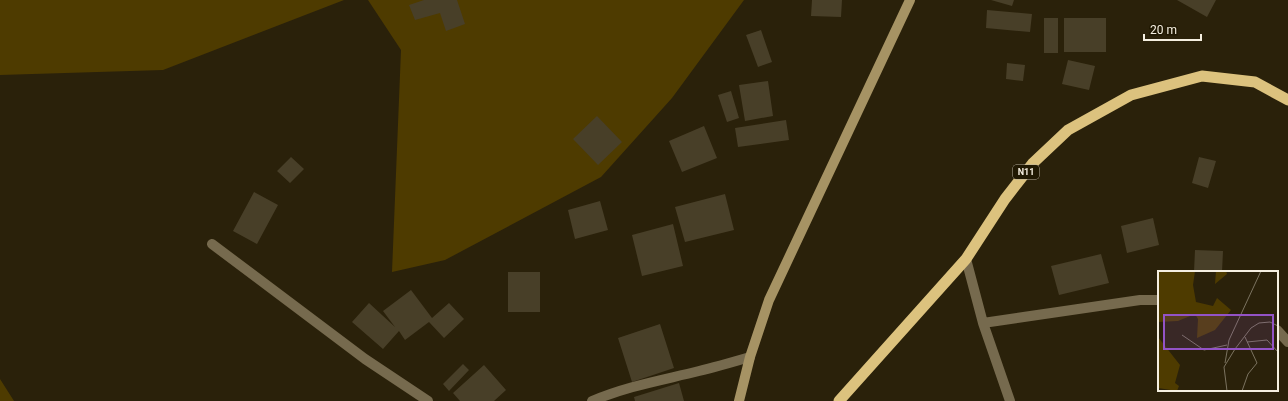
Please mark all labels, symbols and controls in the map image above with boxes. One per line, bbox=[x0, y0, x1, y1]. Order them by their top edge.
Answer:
scale bar bbox=[1144, 16, 1201, 42]
text: 20 m bbox=[1150, 23, 1177, 37]
road number: N11 bbox=[1013, 165, 1039, 179]
inset map bbox=[1158, 271, 1278, 391]

